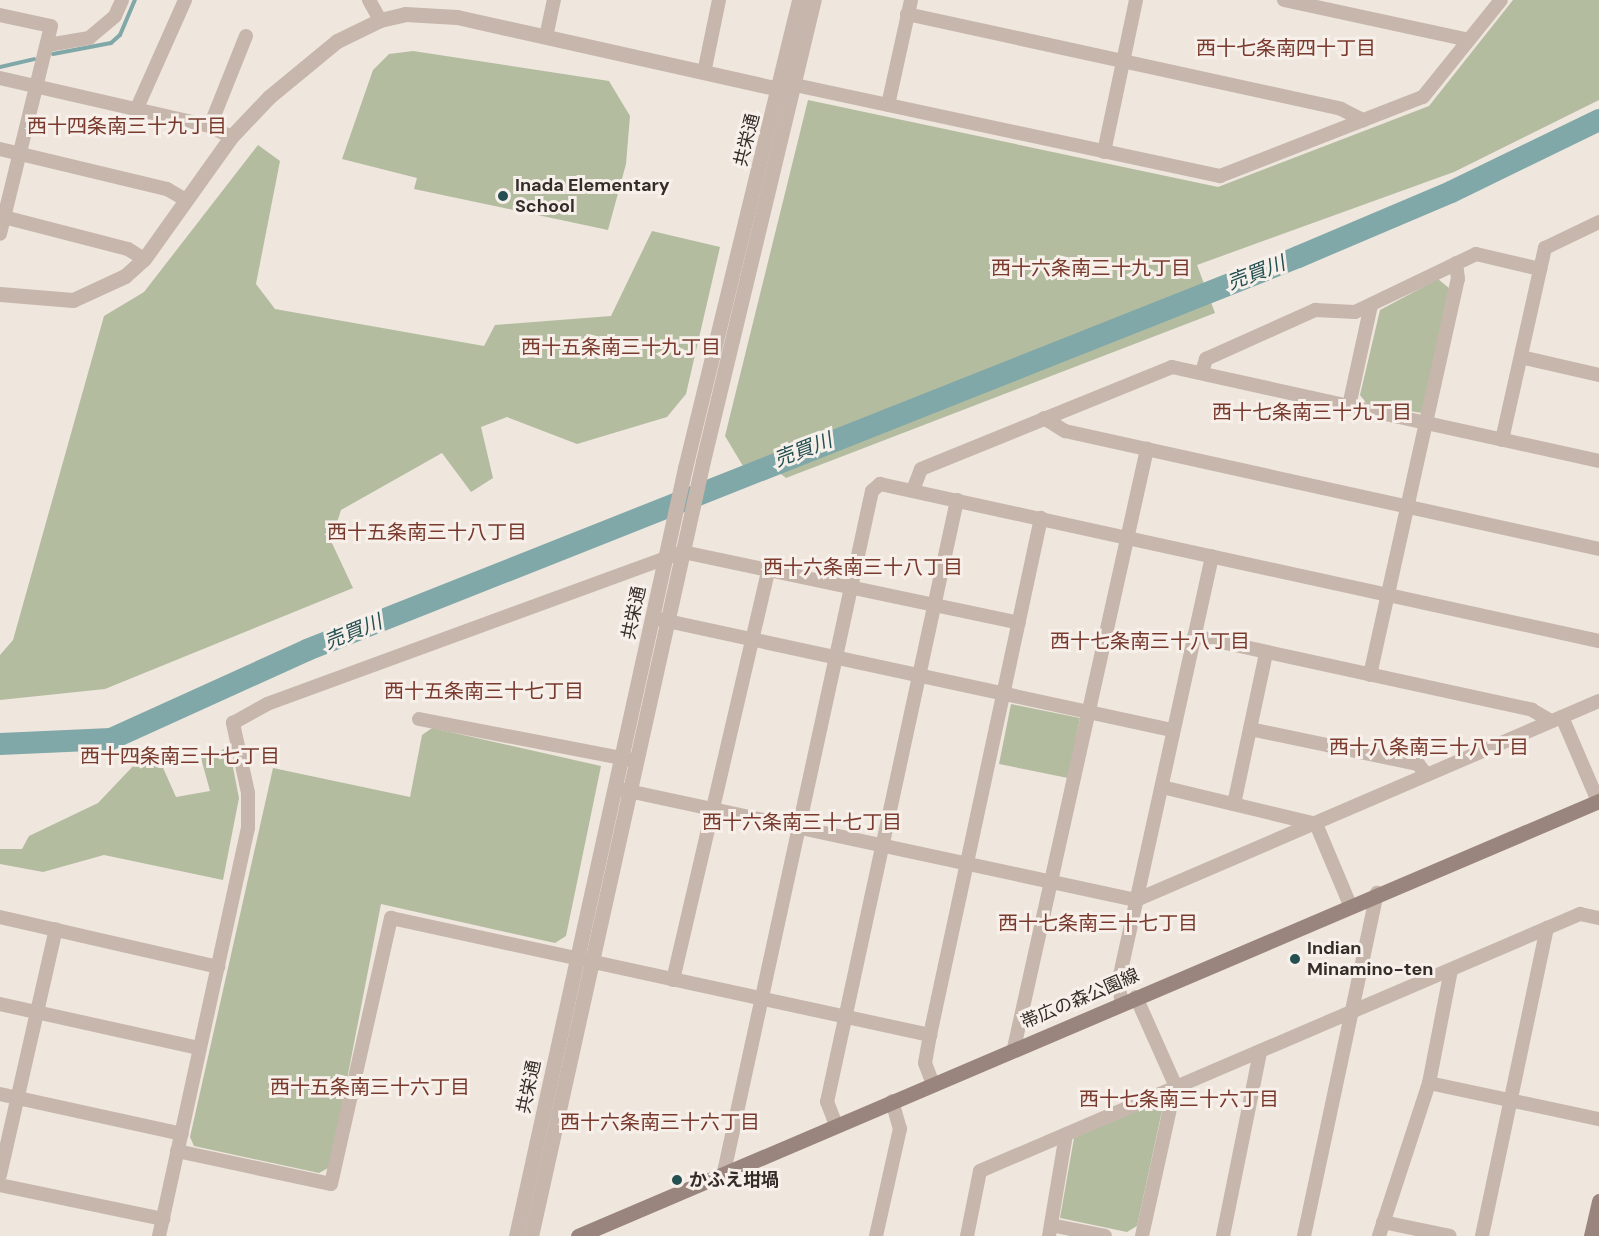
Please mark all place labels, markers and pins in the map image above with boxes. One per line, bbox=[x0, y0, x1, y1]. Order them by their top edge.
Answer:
place label: Inada Elementary School bbox=[515, 175, 670, 218]
marker: Inada Elementary School bbox=[496, 189, 510, 203]
place label: Indian Minamino-ten bbox=[1307, 938, 1433, 980]
marker: Indian Minamino-ten bbox=[1288, 952, 1302, 966]
place label: かふえ坩堝 bbox=[689, 1169, 779, 1191]
marker: かふえ坩堝 bbox=[670, 1173, 684, 1187]

